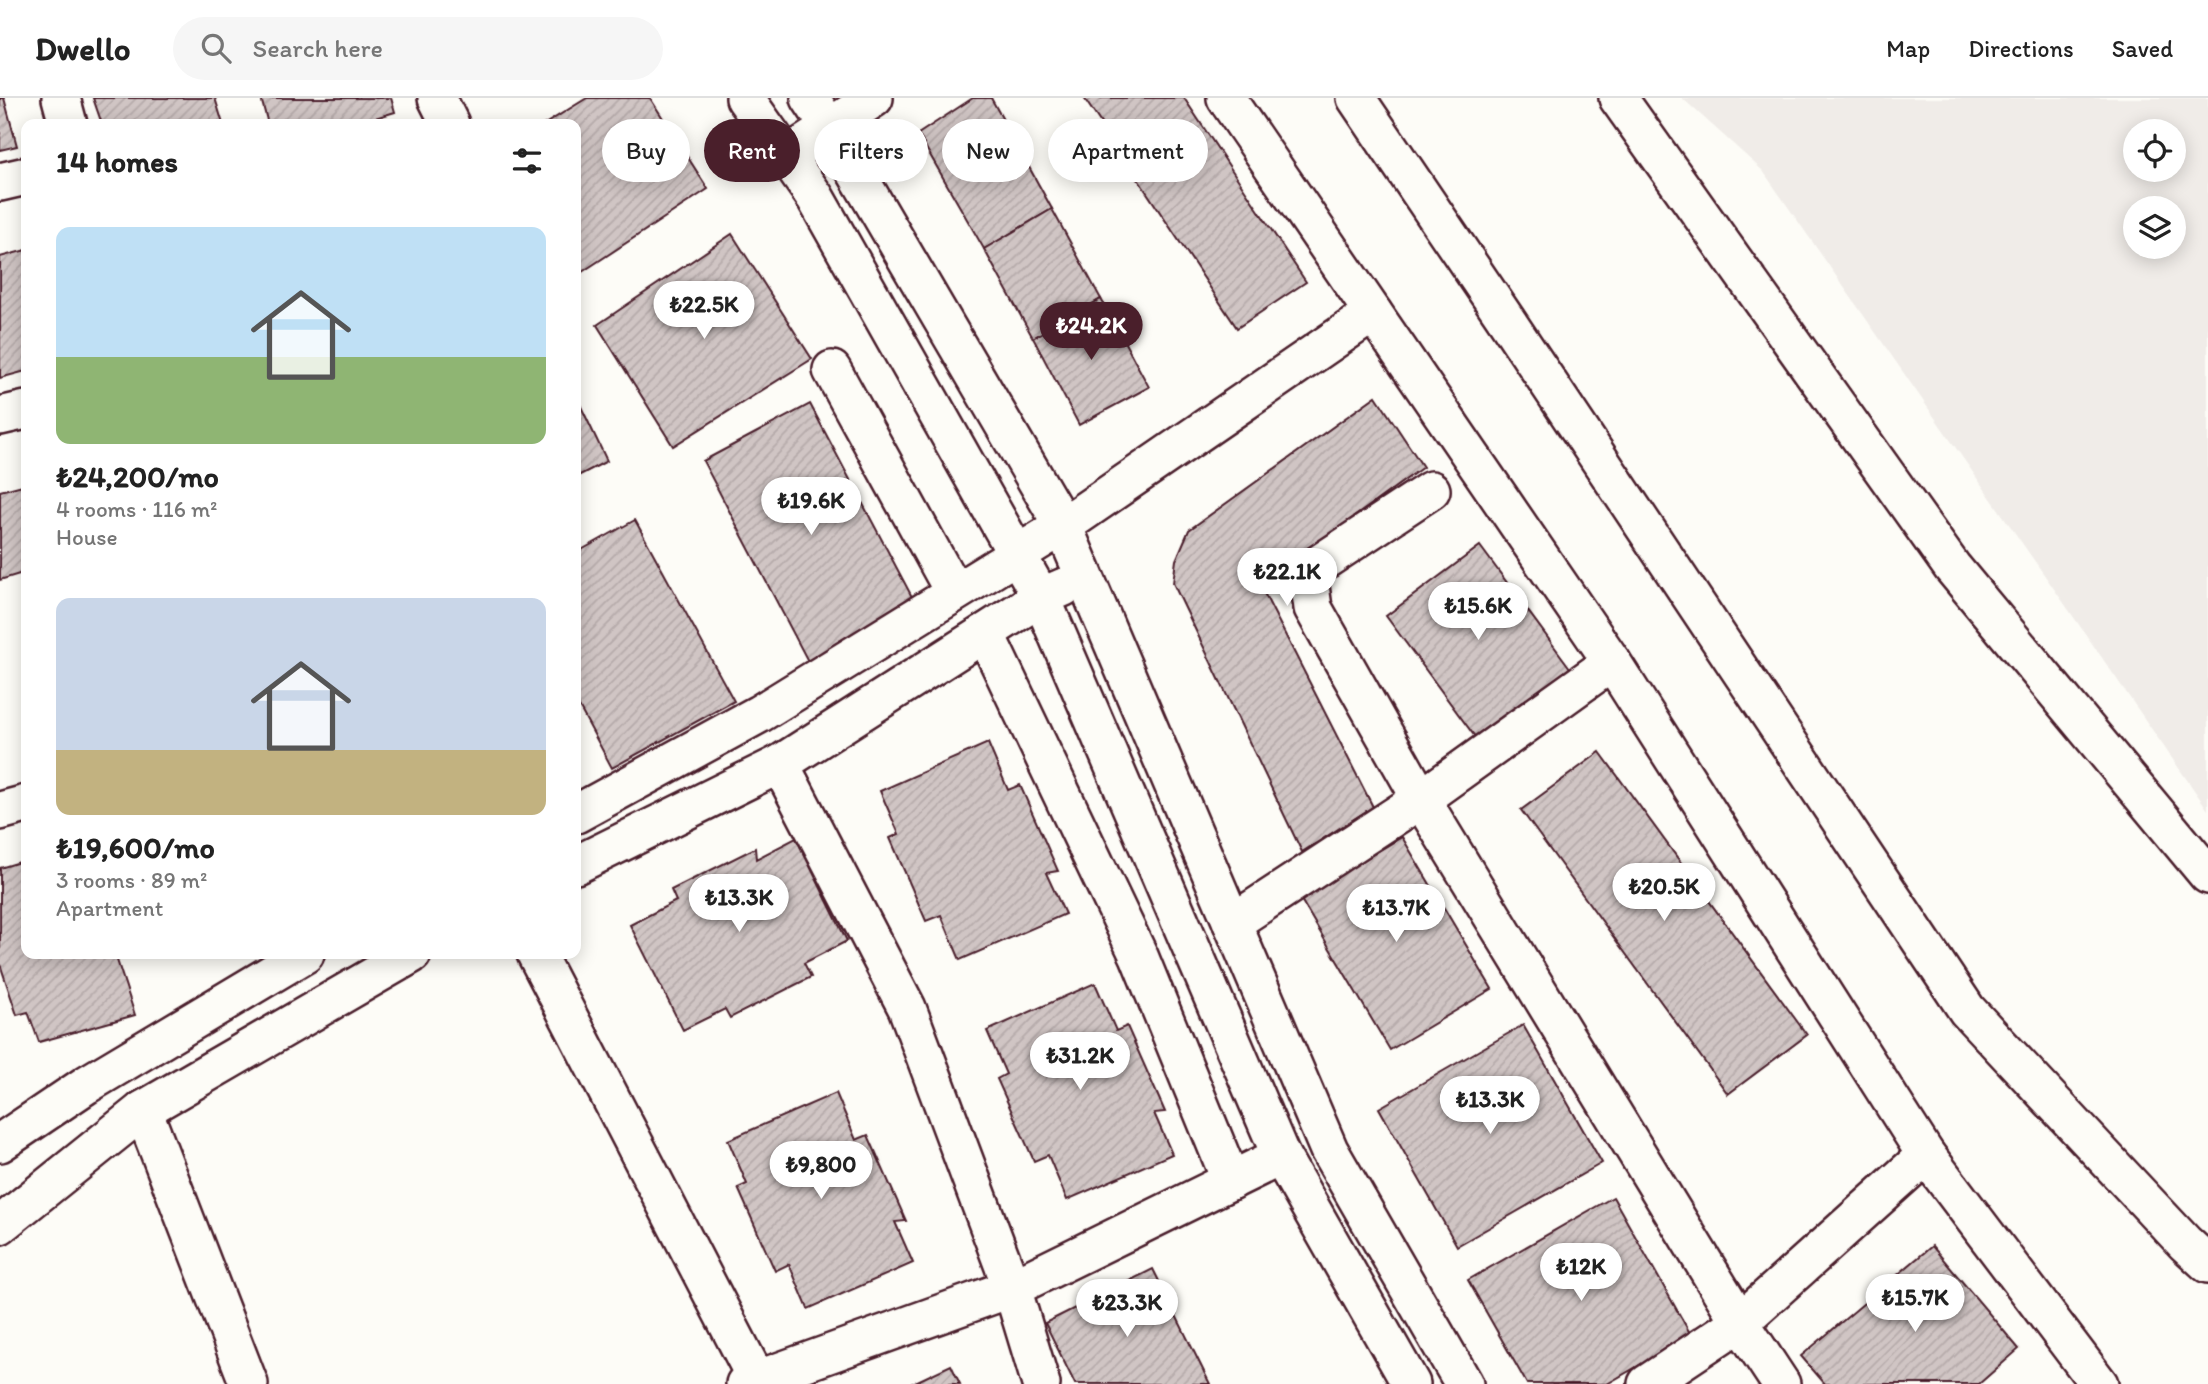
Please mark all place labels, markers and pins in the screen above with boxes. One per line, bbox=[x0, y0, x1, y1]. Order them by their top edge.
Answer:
pin: ₺22.5K bbox=[647, 282, 761, 341]
pin: ₺24.2K bbox=[1034, 302, 1148, 362]
pin: ₺19.6K bbox=[754, 478, 868, 537]
pin: ₺22.1K bbox=[1230, 548, 1344, 608]
pin: ₺15.6K bbox=[1421, 582, 1535, 642]
pin: ₺20.5K bbox=[1607, 864, 1721, 923]
pin: ₺13.3K bbox=[682, 874, 796, 934]
pin: ₺13.7K bbox=[1339, 884, 1453, 944]
pin: ₺31.2K bbox=[1023, 1032, 1137, 1092]
pin: ₺13.3K bbox=[1433, 1076, 1547, 1136]
pin: ₺9,800 bbox=[764, 1142, 878, 1201]
pin: ₺12K bbox=[1540, 1244, 1622, 1303]
pin: ₺15.7K bbox=[1858, 1274, 1972, 1334]
pin: ₺23.3K bbox=[1070, 1280, 1184, 1339]

